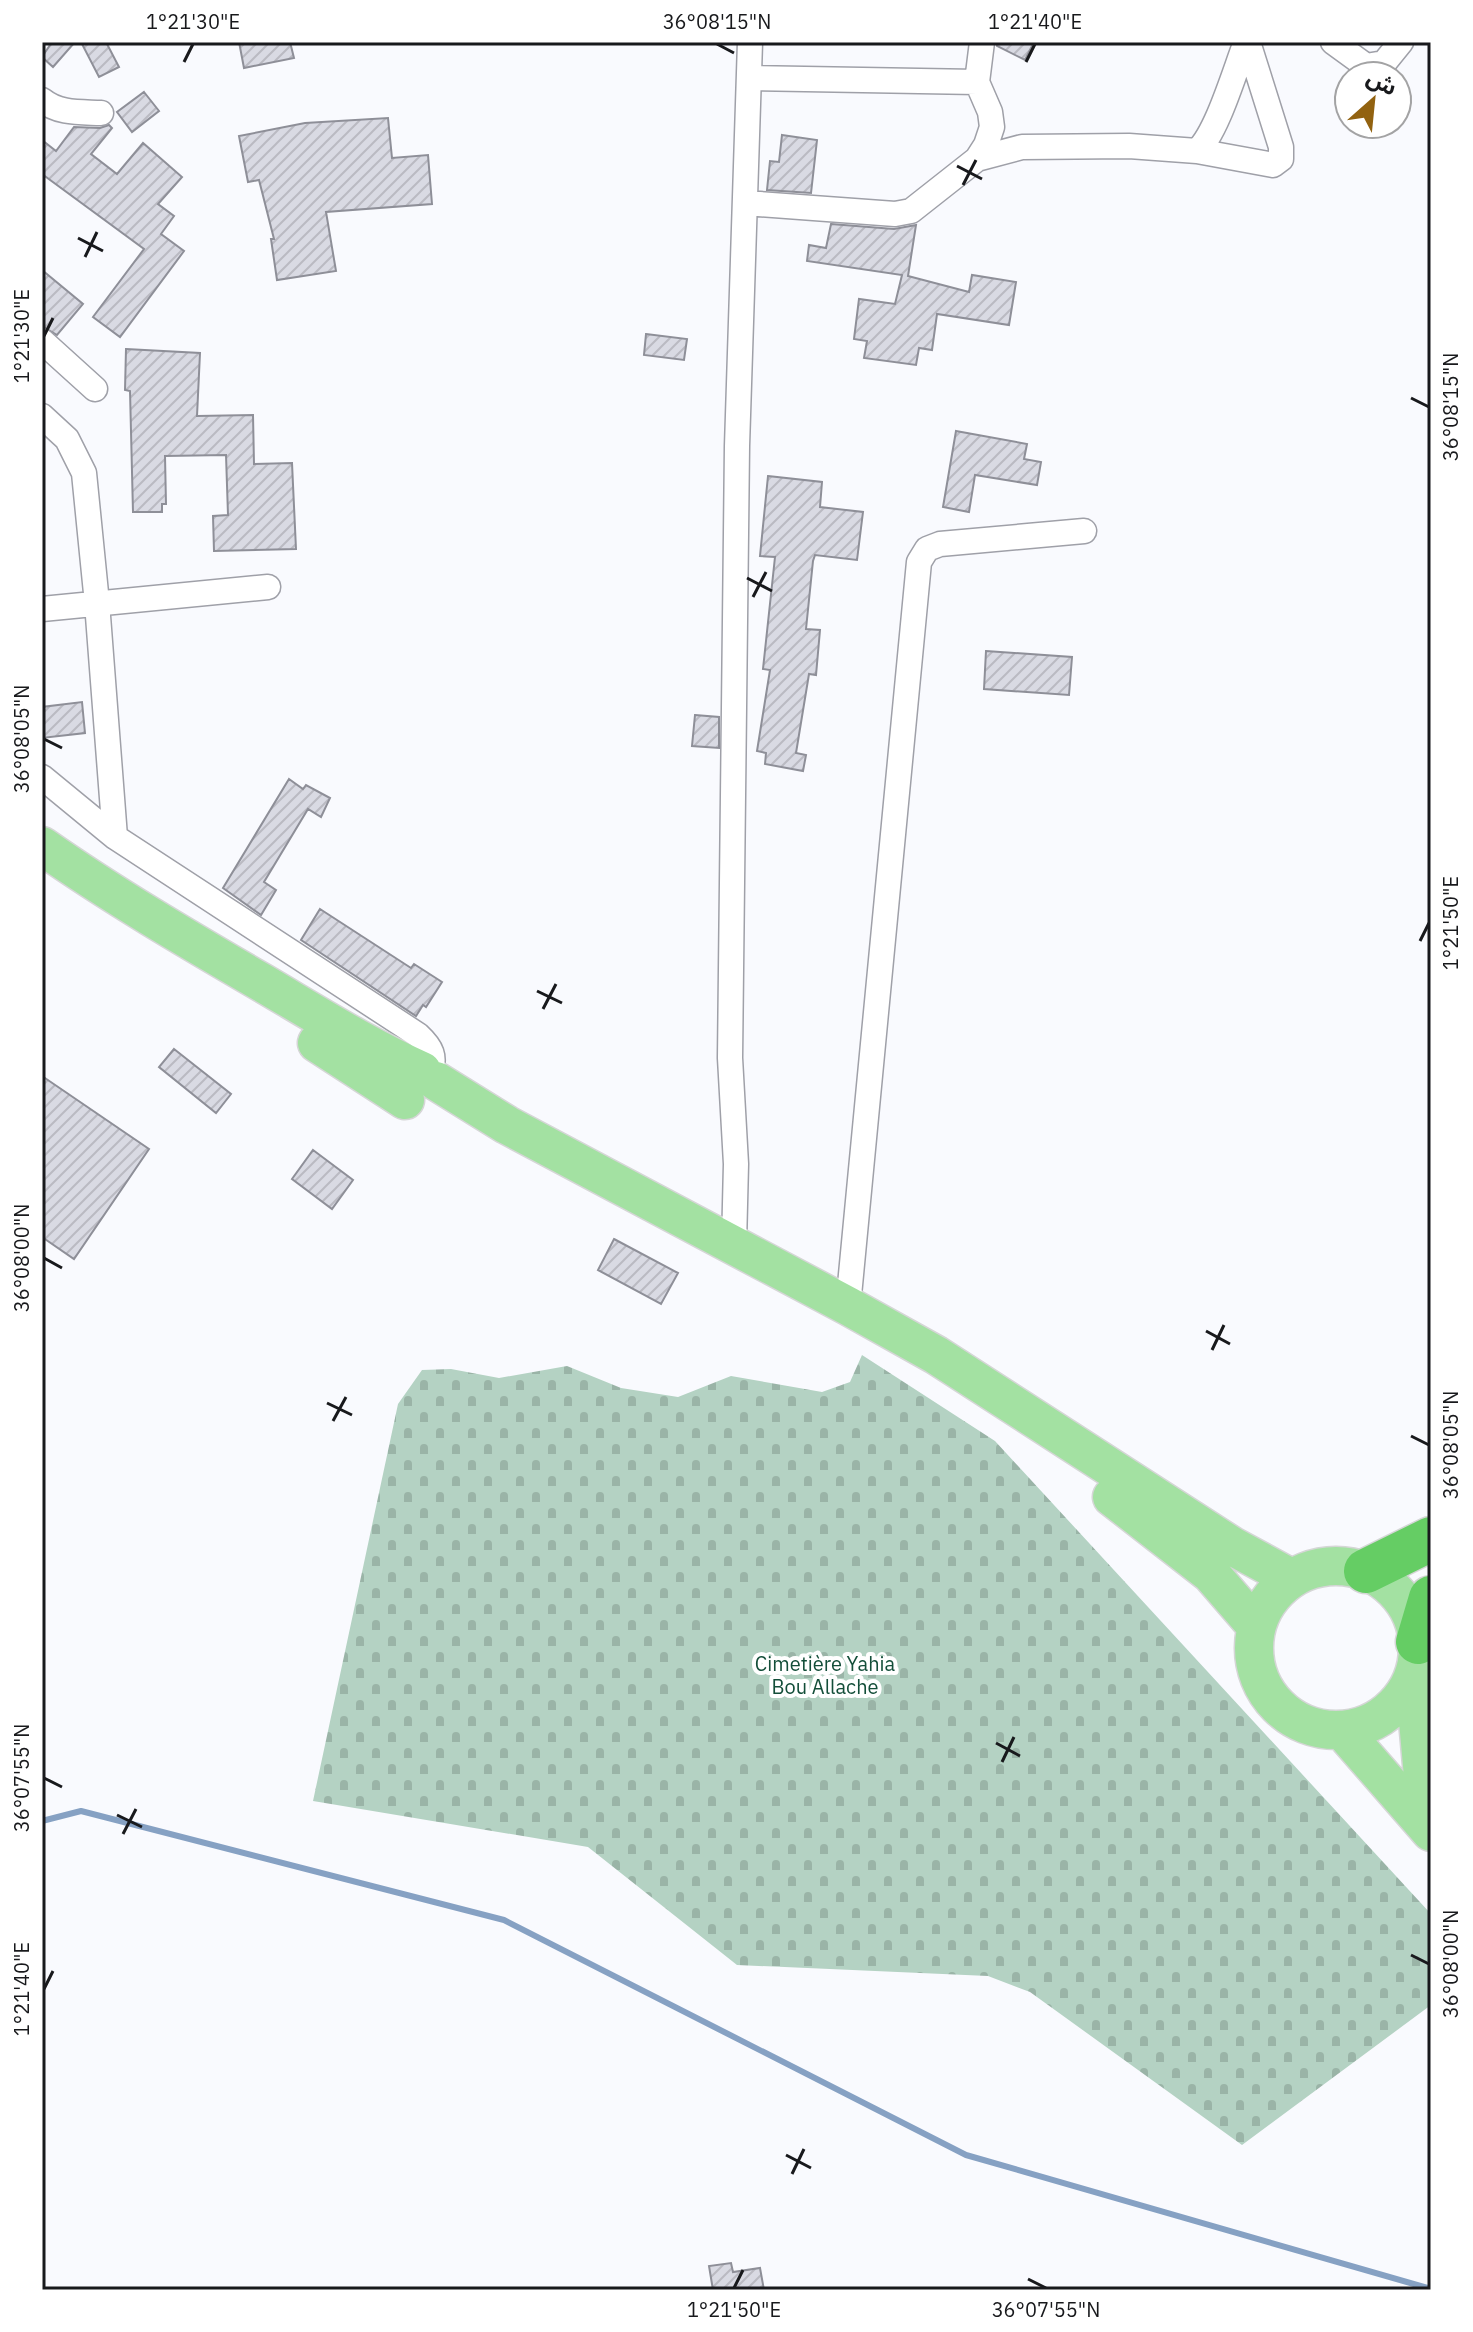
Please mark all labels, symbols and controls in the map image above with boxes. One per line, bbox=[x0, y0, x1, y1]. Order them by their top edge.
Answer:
text: 1°21'30"E bbox=[146, 8, 240, 35]
text: 36°08'15"N bbox=[663, 8, 771, 35]
text: 1°21'40"E bbox=[988, 8, 1082, 35]
north arrow bbox=[1333, 60, 1413, 140]
text: ش bbox=[1362, 62, 1402, 101]
text: 1°21'30"E bbox=[8, 289, 35, 383]
text: 36°08'15"N bbox=[1437, 353, 1464, 461]
text: 36°08'05"N bbox=[8, 685, 35, 793]
text: 1°21'50"E bbox=[1437, 876, 1464, 970]
text: 36°08'00"N bbox=[8, 1204, 35, 1312]
text: 36°08'05"N bbox=[1437, 1391, 1464, 1499]
park label: Cimetière Yahia Bou Allache bbox=[755, 1650, 896, 1700]
text: 36°07'55"N bbox=[8, 1724, 35, 1832]
text: 36°08'00"N bbox=[1437, 1910, 1464, 2018]
text: 1°21'40"E bbox=[8, 1942, 35, 2036]
text: 1°21'50"E bbox=[687, 2296, 781, 2323]
text: 36°07'55"N bbox=[992, 2296, 1100, 2323]

